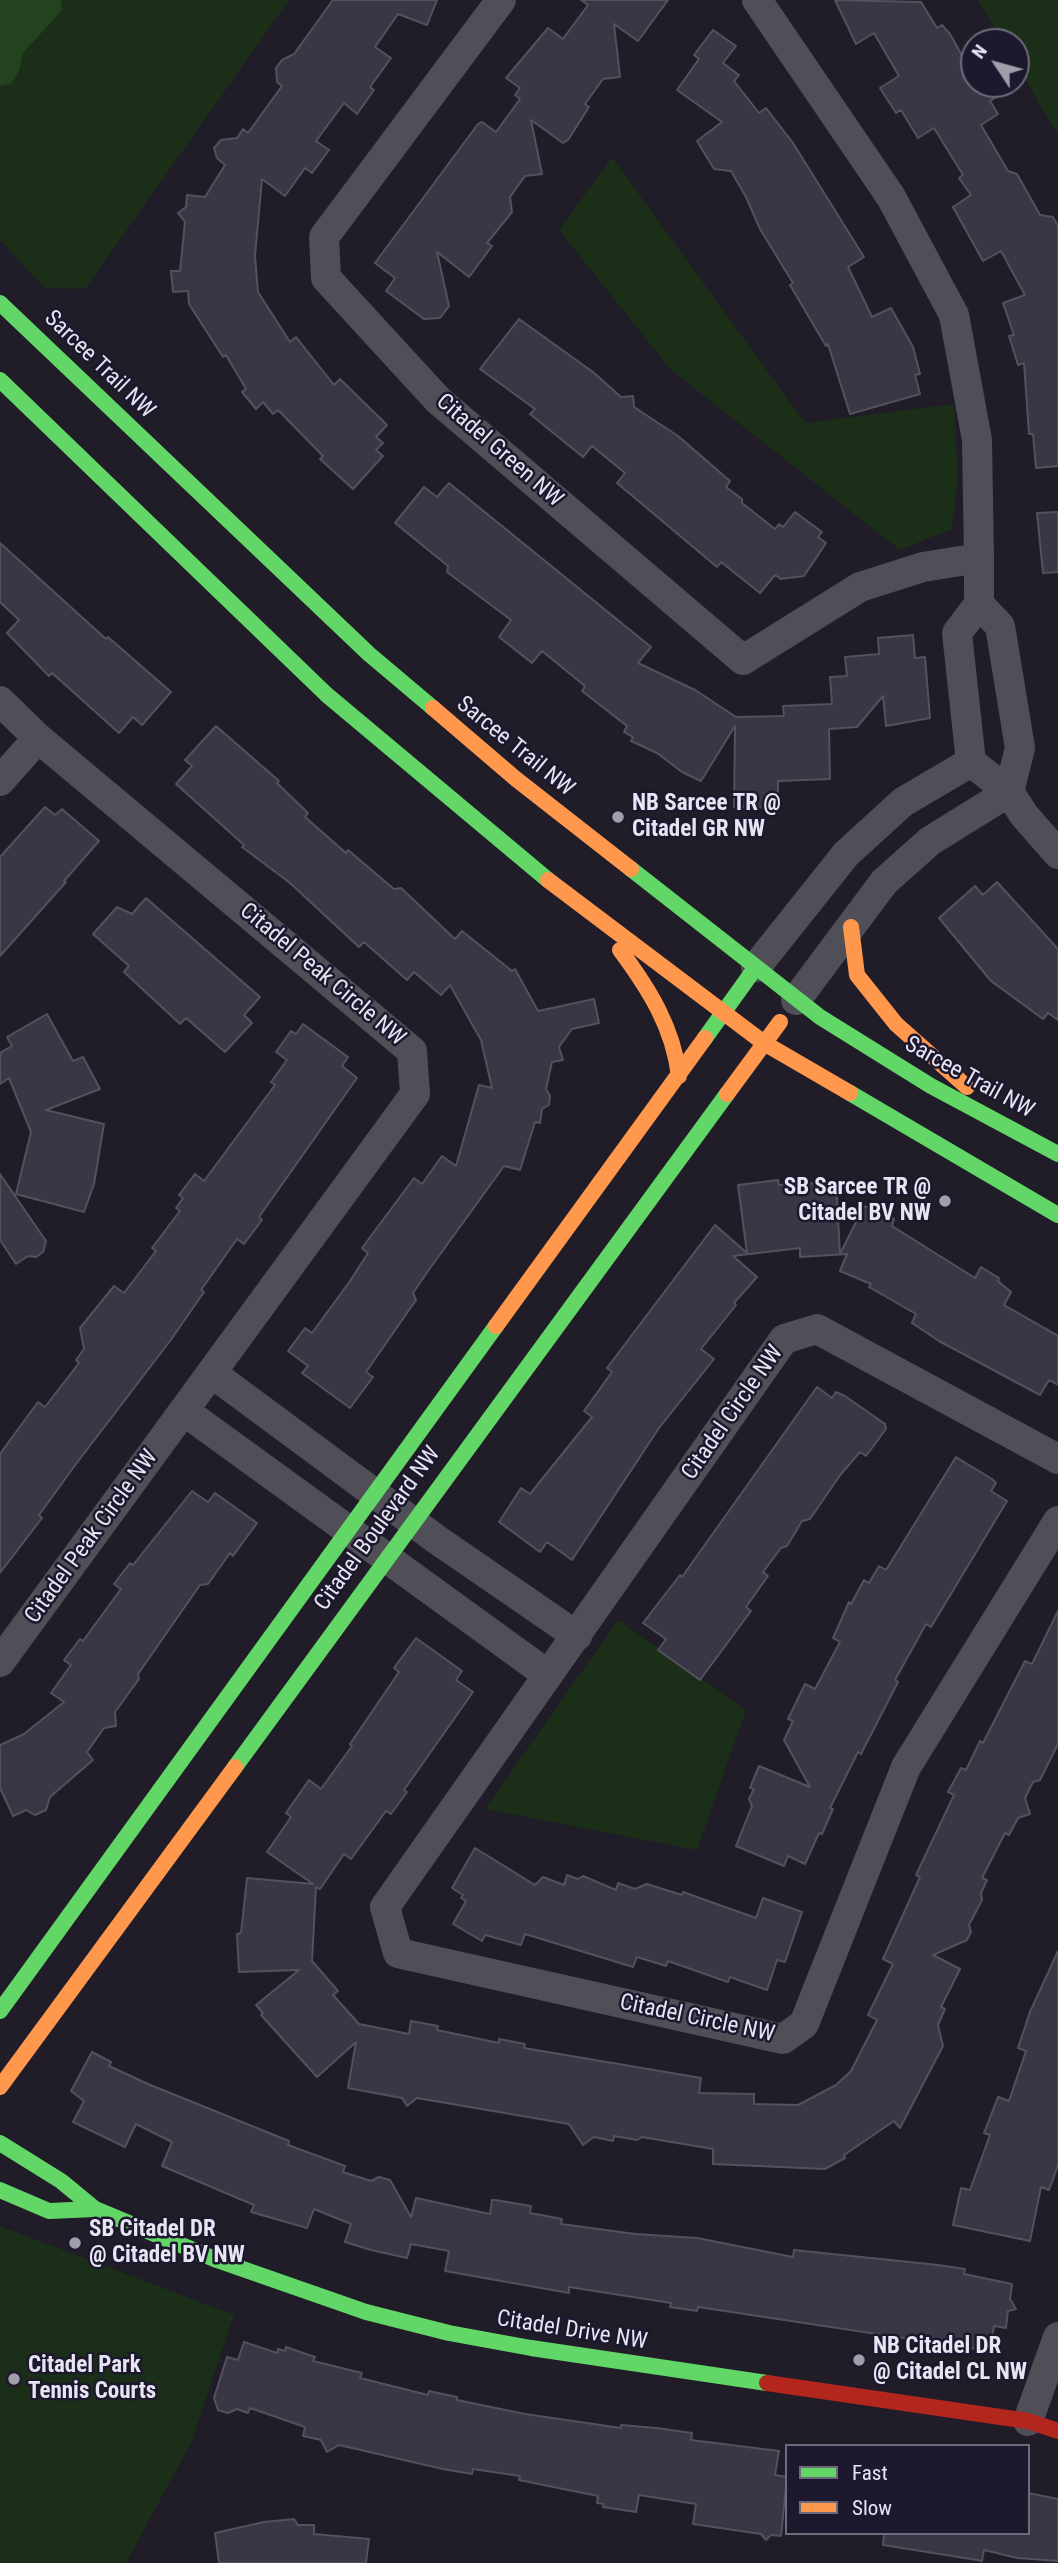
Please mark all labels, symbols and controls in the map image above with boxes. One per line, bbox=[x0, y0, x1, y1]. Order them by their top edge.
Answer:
north arrow bbox=[960, 28, 1030, 98]
text: N bbox=[966, 40, 992, 63]
street label: Sarcee Trail NW bbox=[38, 305, 160, 425]
street label: Citadel Green NW bbox=[430, 388, 568, 514]
street label: Sarcee Trail NW bbox=[451, 691, 579, 803]
place label: NB Sarcee TR @ Citadel GR NW bbox=[632, 790, 781, 844]
marker: NB Sarcee TR @ Citadel GR NW bbox=[610, 809, 626, 825]
street label: Citadel Peak Circle NW bbox=[234, 898, 410, 1052]
street label: Sarcee Trail NW bbox=[900, 1031, 1038, 1125]
place label: SB Sarcee TR @ Citadel BV NW bbox=[784, 1174, 931, 1228]
marker: SB Sarcee TR @ Citadel BV NW bbox=[937, 1193, 953, 1209]
street label: Citadel Circle NW bbox=[676, 1340, 790, 1486]
street label: Citadel Boulevard NW bbox=[309, 1442, 447, 1616]
street label: Citadel Peak Circle NW bbox=[20, 1445, 164, 1629]
street label: Citadel Circle NW bbox=[617, 1989, 777, 2049]
place label: SB Citadel DR @ Citadel BV NW bbox=[89, 2216, 245, 2270]
marker: SB Citadel DR @ Citadel BV NW bbox=[67, 2235, 83, 2251]
street label: Citadel Drive NW bbox=[495, 2305, 649, 2357]
place label: NB Citadel DR @ Citadel CL NW bbox=[873, 2333, 1027, 2387]
place label: Citadel Park Tennis Courts bbox=[28, 2352, 156, 2406]
marker: NB Citadel DR @ Citadel CL NW bbox=[851, 2352, 867, 2368]
marker: Citadel Park Tennis Courts bbox=[6, 2371, 22, 2387]
legend bbox=[785, 2444, 1030, 2535]
text: Fast bbox=[852, 2461, 888, 2485]
text: Slow bbox=[852, 2496, 892, 2520]

